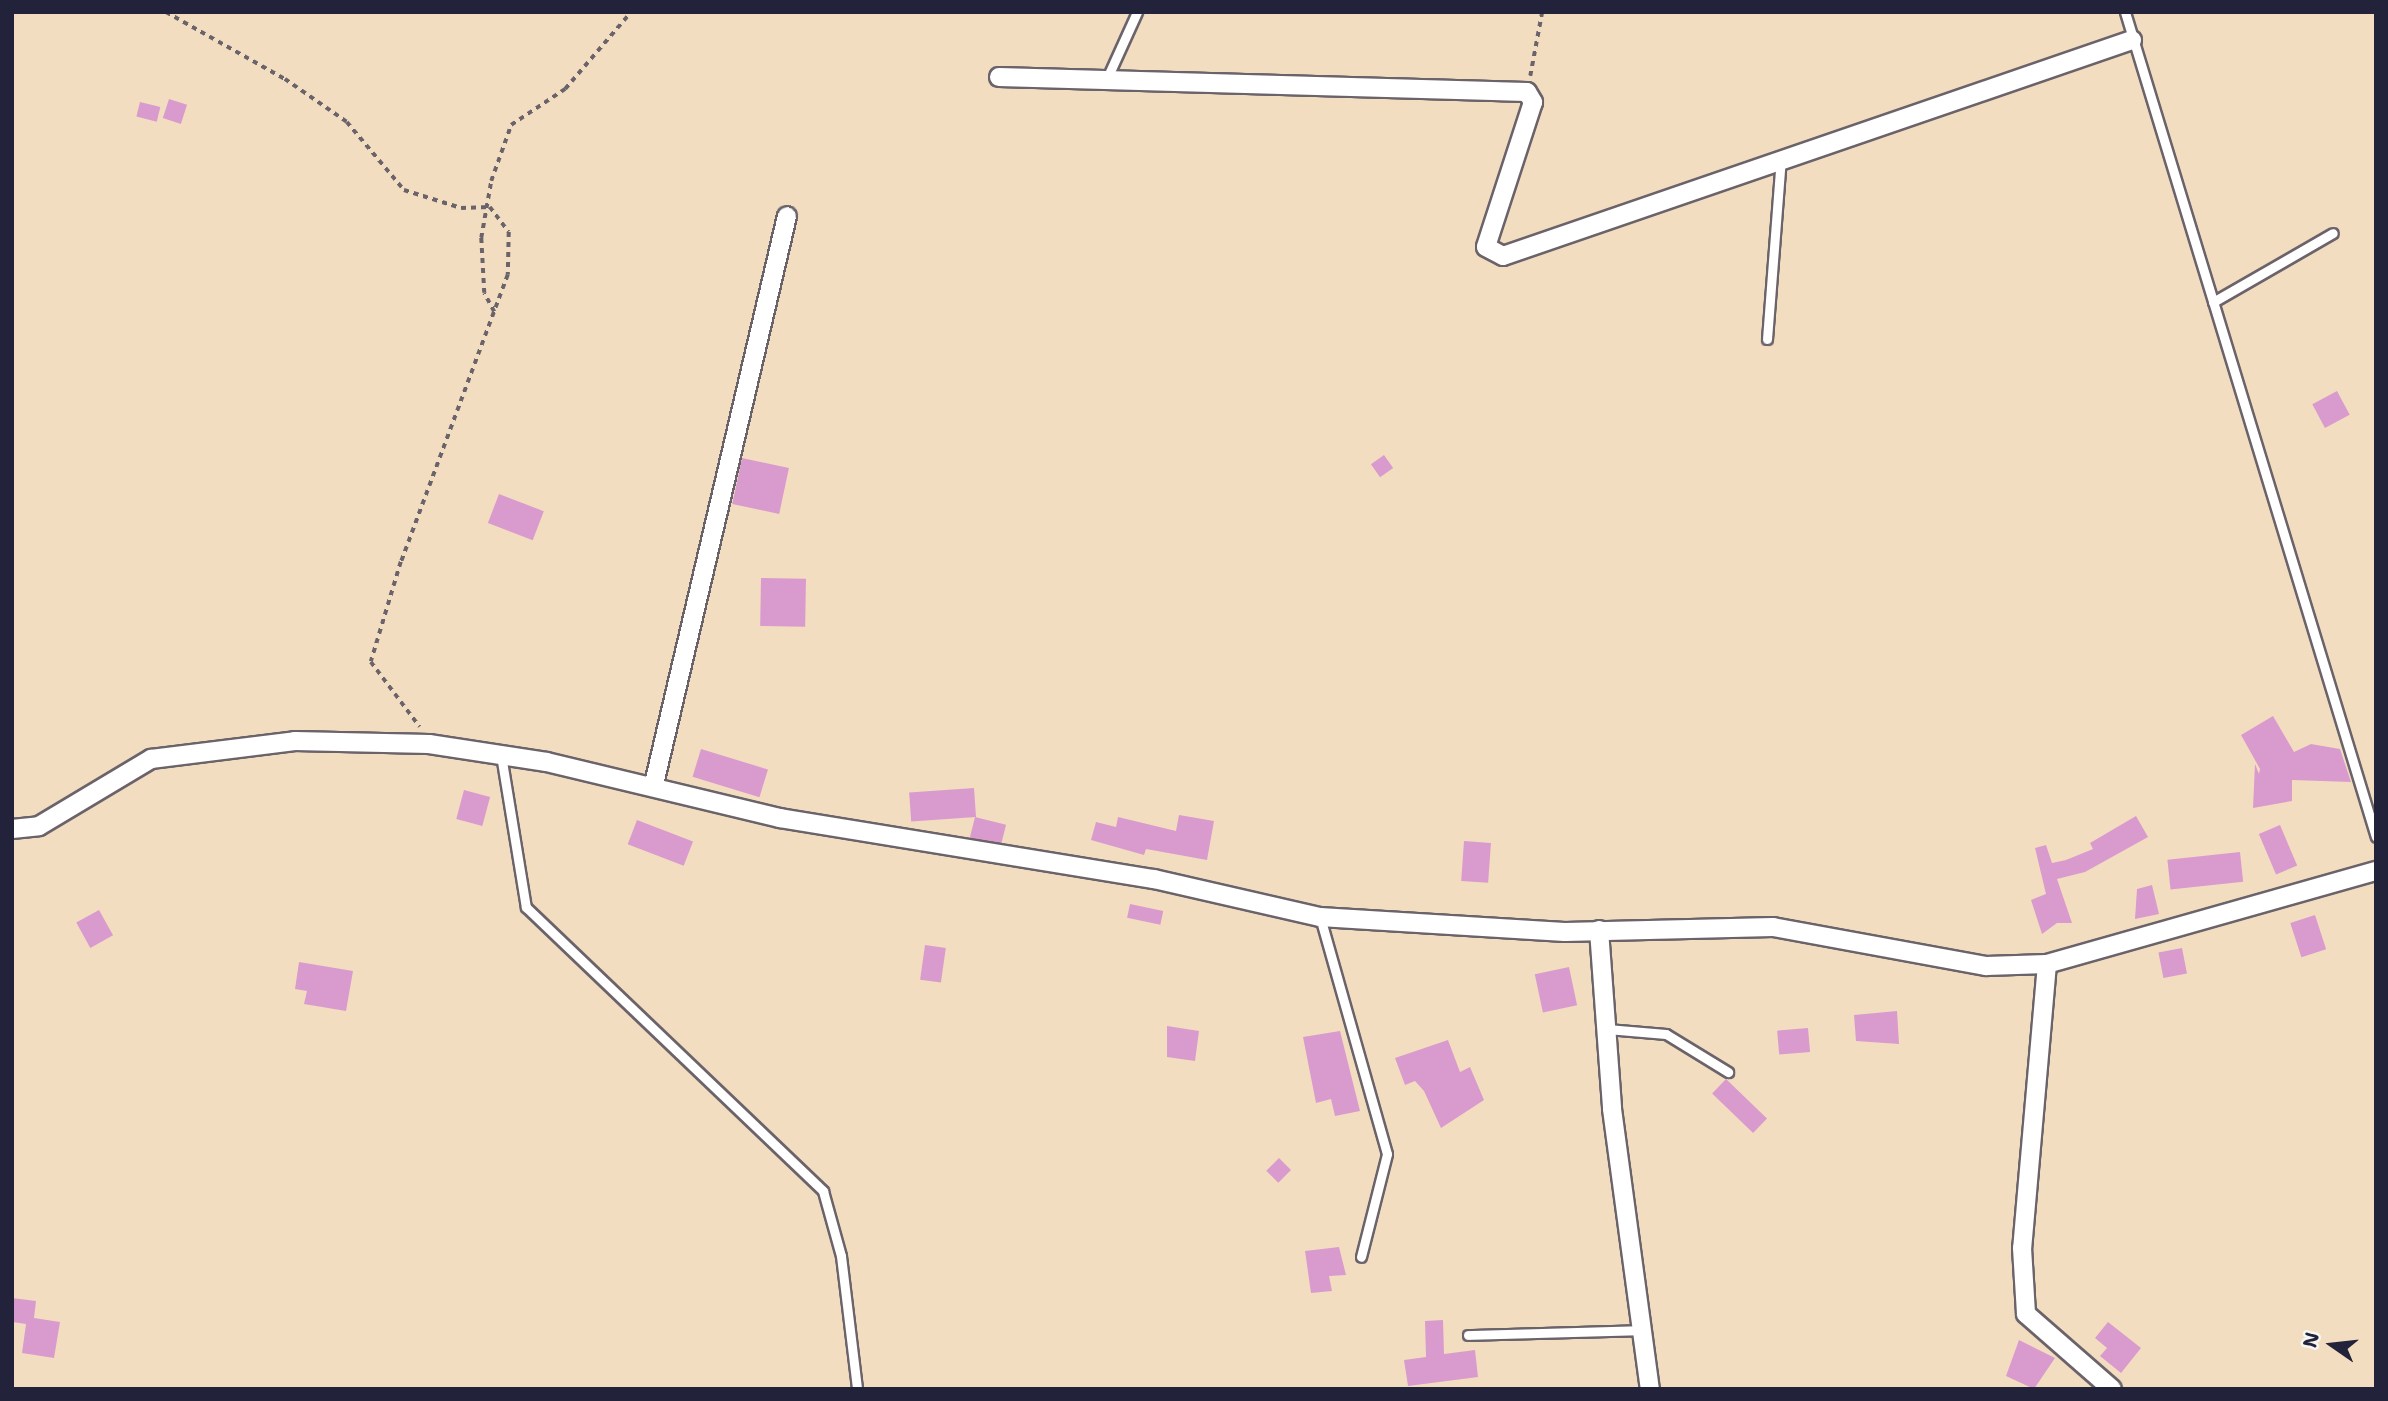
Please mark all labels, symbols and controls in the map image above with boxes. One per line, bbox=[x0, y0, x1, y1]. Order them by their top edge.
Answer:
north arrow bbox=[2297, 1310, 2367, 1380]
text: N bbox=[2297, 1329, 2325, 1350]

